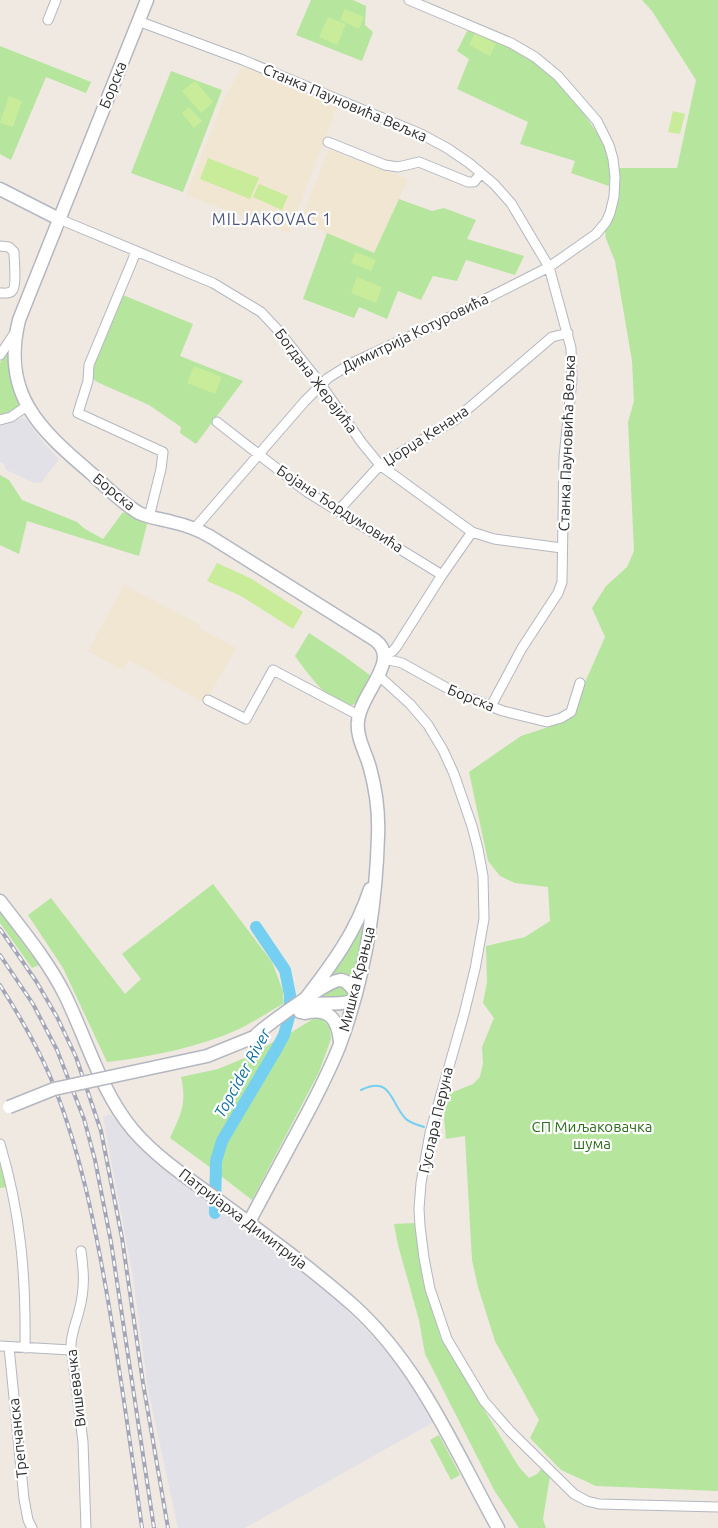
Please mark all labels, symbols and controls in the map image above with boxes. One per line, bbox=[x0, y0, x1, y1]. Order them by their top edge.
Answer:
street label: Борска bbox=[95, 59, 130, 111]
street label: Станка Пауновића Вељка bbox=[261, 60, 430, 145]
district label: MILJAKOVAC 1 bbox=[212, 210, 332, 228]
street label: Димитрија Котуровића bbox=[339, 290, 491, 376]
street label: Богдана Жерајића bbox=[272, 325, 361, 436]
street label: Станка Пауновића Вељка bbox=[555, 354, 578, 532]
street label: Џорџа Кенана bbox=[380, 402, 471, 469]
street label: Бојана Ђордумовића bbox=[274, 461, 407, 556]
street label: Борска bbox=[90, 470, 139, 514]
street label: Борска bbox=[445, 680, 497, 715]
street label: Мишка Крањца bbox=[335, 925, 378, 1033]
water label: Topcider River bbox=[210, 1025, 274, 1121]
street label: Гуслара Перуна bbox=[415, 1065, 456, 1175]
park label: СП Миљаковачка шума bbox=[532, 1118, 652, 1152]
street label: Патријарха Димитрија bbox=[176, 1165, 311, 1272]
street label: Вишевачка bbox=[62, 1348, 89, 1428]
street label: Трепчанска bbox=[5, 1397, 30, 1479]

